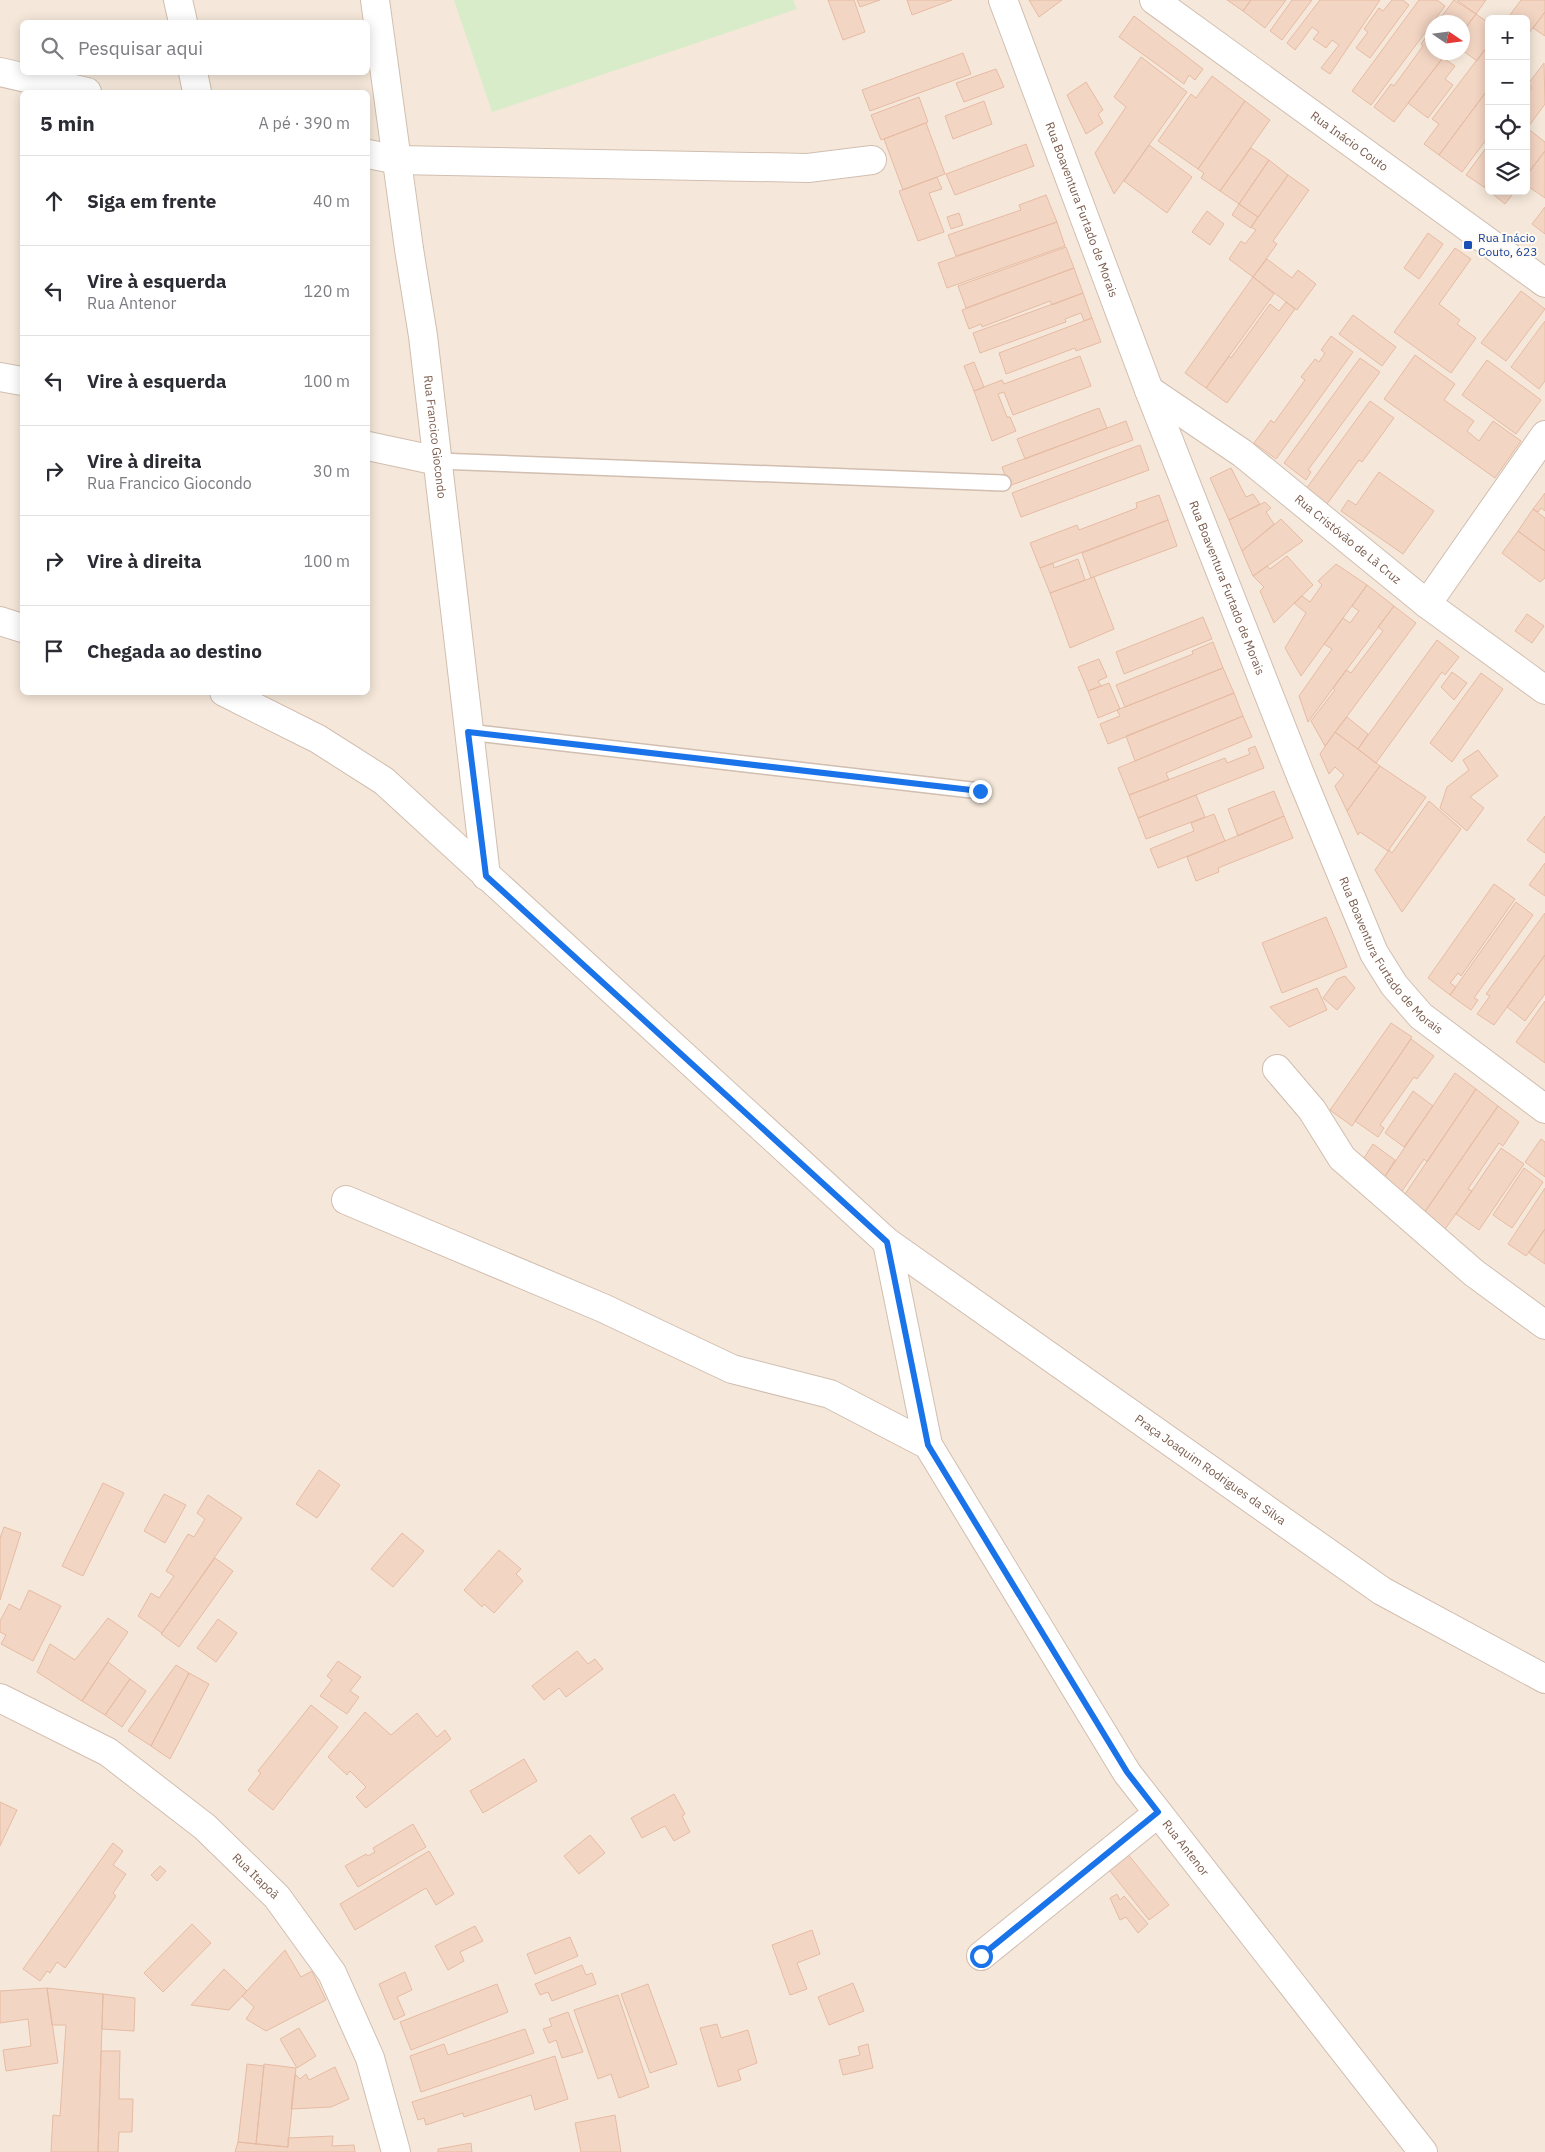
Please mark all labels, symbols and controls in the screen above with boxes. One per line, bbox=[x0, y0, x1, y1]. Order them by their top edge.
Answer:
north arrow bbox=[1425, 15, 1470, 60]
map controls bbox=[1485, 15, 1530, 195]
button: + bbox=[1485, 15, 1530, 60]
search box bbox=[20, 20, 370, 75]
icon: search bbox=[38, 34, 66, 62]
text: Pesquisar aqui bbox=[78, 36, 203, 60]
button: − bbox=[1485, 60, 1530, 105]
button: locate bbox=[1485, 105, 1530, 150]
street label: Rua Inácio Couto bbox=[1308, 108, 1392, 174]
text: 5 min bbox=[40, 109, 95, 137]
text: A pé · 390 m bbox=[259, 113, 350, 133]
street label: Rua Boaventura Furtado de Morais bbox=[1042, 120, 1122, 299]
button: layers bbox=[1485, 150, 1530, 195]
icon: ahead bbox=[40, 187, 68, 215]
text: Siga em frente bbox=[87, 189, 217, 213]
text: 40 m bbox=[313, 191, 350, 211]
place label: Rua Inácio Couto, 623 bbox=[1478, 230, 1537, 259]
marker: Rua Inácio Couto, 623 bbox=[1462, 239, 1474, 251]
text: Vire à esquerda bbox=[87, 269, 227, 293]
icon: left bbox=[40, 277, 68, 305]
text: 120 m bbox=[303, 281, 350, 301]
text: Rua Antenor bbox=[87, 293, 176, 313]
icon: left bbox=[40, 367, 68, 395]
text: Vire à esquerda bbox=[87, 369, 227, 393]
text: 100 m bbox=[303, 371, 350, 391]
street label: Rua Francico Giocondo bbox=[421, 374, 450, 499]
text: Vire à direita bbox=[87, 449, 202, 473]
icon: right bbox=[40, 457, 68, 485]
text: 30 m bbox=[313, 461, 350, 481]
text: Rua Francico Giocondo bbox=[87, 473, 252, 493]
street label: Rua Cristóvão de Lã Cruz bbox=[1292, 491, 1405, 587]
street label: Rua Boaventura Furtado de Morais bbox=[1186, 498, 1268, 677]
icon: right bbox=[40, 547, 68, 575]
text: Vire à direita bbox=[87, 549, 202, 573]
text: 100 m bbox=[303, 551, 350, 571]
icon: arrive bbox=[40, 637, 68, 665]
text: Chegada ao destino bbox=[87, 639, 262, 663]
route end bbox=[969, 780, 992, 803]
street label: Rua Boaventura Furtado de Morais bbox=[1336, 874, 1446, 1037]
street label: Praça Joaquim Rodrigues da Silva bbox=[1132, 1411, 1289, 1528]
street label: Rua Antenor bbox=[1159, 1817, 1213, 1879]
street label: Rua Itapoã bbox=[229, 1850, 283, 1902]
route start bbox=[970, 1945, 993, 1968]

